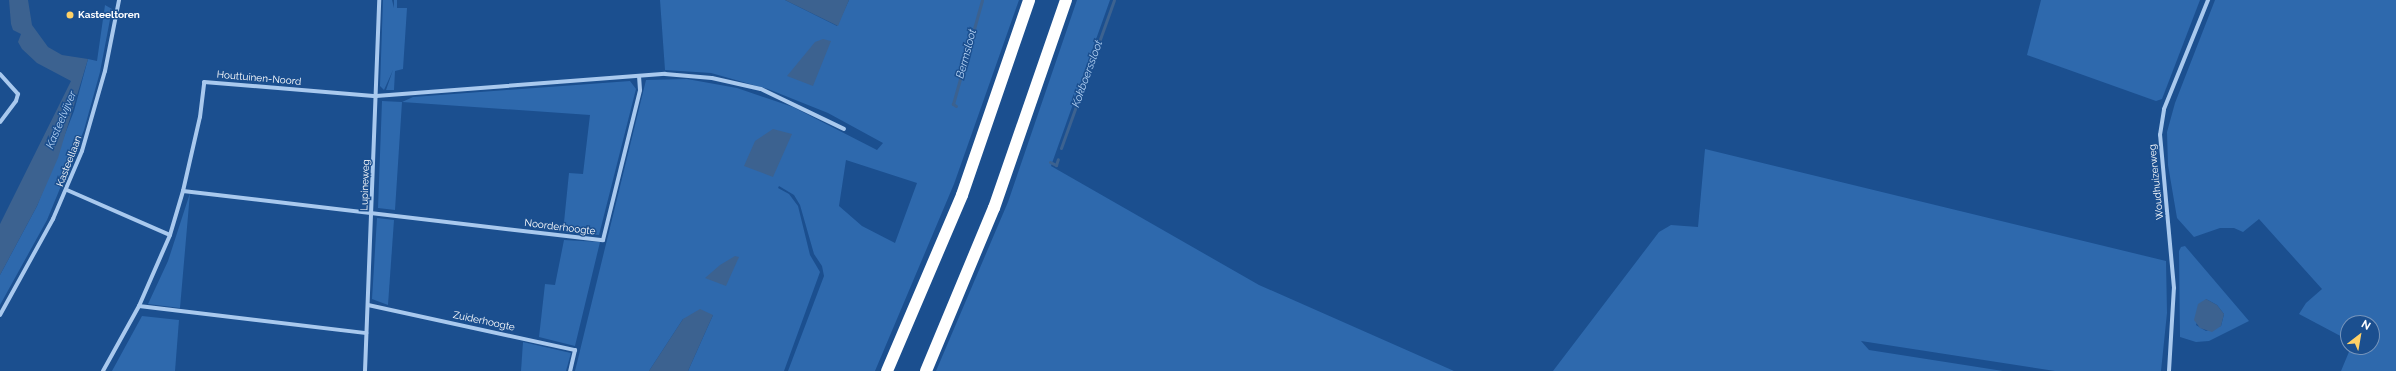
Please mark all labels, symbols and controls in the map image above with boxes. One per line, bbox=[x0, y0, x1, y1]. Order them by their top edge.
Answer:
place label: Kasteeltoren bbox=[78, 9, 140, 21]
marker: Kasteeltoren bbox=[65, 10, 75, 20]
water label: Bermsloot bbox=[954, 28, 980, 80]
water label: Kokboerssloot bbox=[1070, 39, 1106, 109]
street label: Houttuinen-Noord bbox=[216, 68, 302, 88]
water label: Kasteelvijver bbox=[44, 89, 80, 151]
street label: Kasteellaan bbox=[54, 134, 84, 188]
street label: Woudhuizerweg bbox=[2146, 144, 2166, 220]
street label: Lupineweg bbox=[358, 159, 372, 211]
street label: Noorderhoogte bbox=[524, 217, 596, 237]
street label: Zuiderhoogte bbox=[452, 309, 516, 333]
north arrow bbox=[2340, 315, 2380, 355]
text: N bbox=[2359, 317, 2373, 333]

